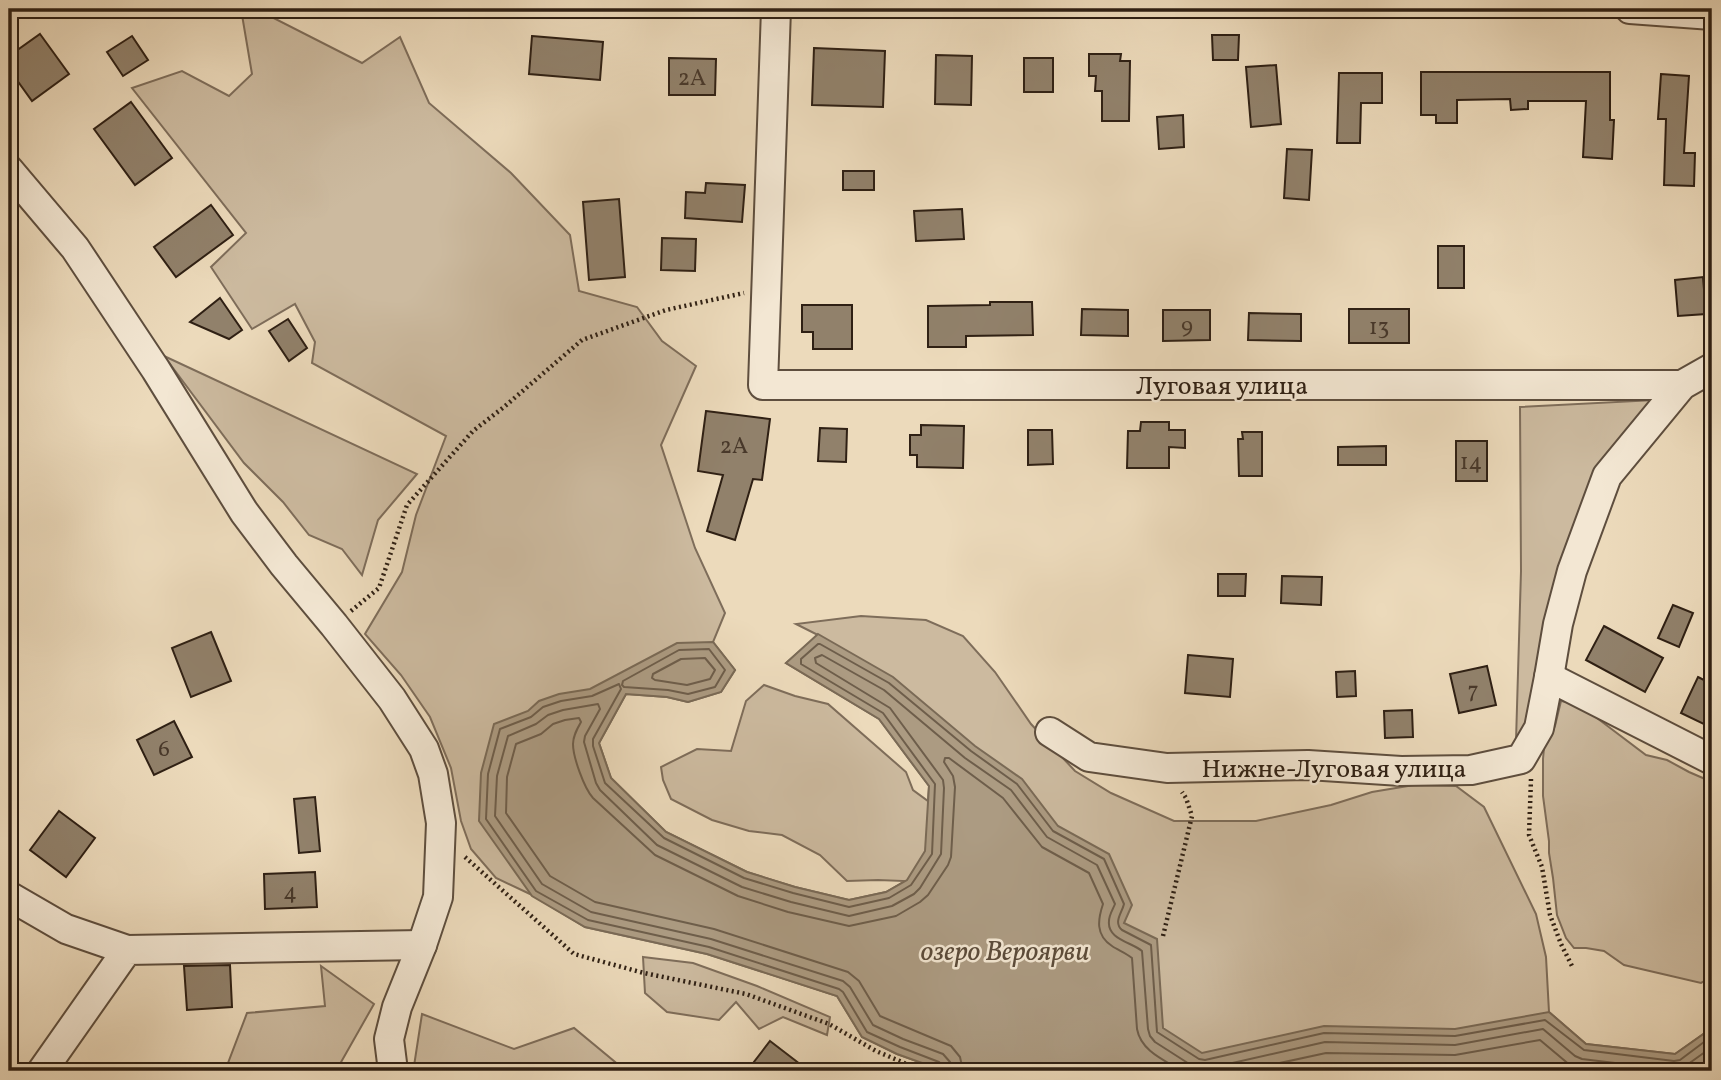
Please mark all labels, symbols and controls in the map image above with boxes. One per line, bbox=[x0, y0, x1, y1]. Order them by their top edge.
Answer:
house number: 2А bbox=[678, 63, 706, 95]
house number: 9 bbox=[1181, 311, 1193, 343]
house number: 13 bbox=[1369, 312, 1389, 344]
street label: Луговая улица bbox=[1136, 369, 1308, 405]
house number: 2А bbox=[720, 431, 748, 463]
house number: 14 bbox=[1460, 447, 1482, 479]
house number: 7 bbox=[1467, 676, 1479, 708]
house number: 6 bbox=[158, 734, 170, 766]
street label: Нижне-Луговая улица bbox=[1201, 752, 1467, 788]
house number: 4 bbox=[283, 877, 297, 909]
water label: озеро Вероярви bbox=[921, 933, 1089, 972]

